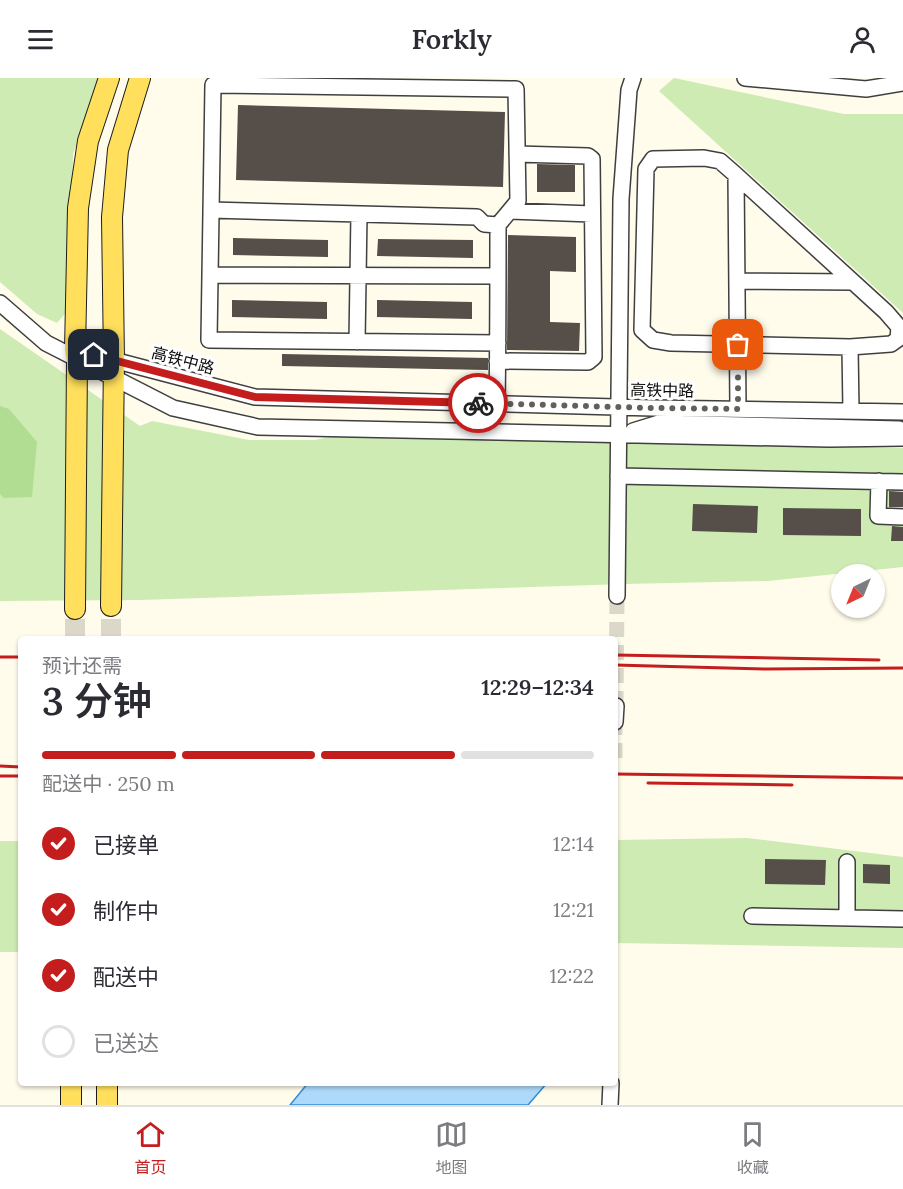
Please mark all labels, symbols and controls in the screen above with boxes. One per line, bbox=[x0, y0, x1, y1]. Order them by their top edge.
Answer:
text: Forkly bbox=[411, 22, 492, 56]
icon: menu bbox=[24, 23, 57, 56]
icon: person bbox=[846, 23, 879, 56]
pin bbox=[712, 319, 763, 370]
icon: bag bbox=[721, 328, 754, 361]
pin bbox=[68, 329, 119, 380]
icon: home bbox=[77, 338, 110, 371]
street label: 高铁中路 bbox=[149, 342, 217, 378]
courier bbox=[448, 373, 508, 433]
street label: 高铁中路 bbox=[630, 379, 694, 401]
icon: bike bbox=[462, 387, 495, 420]
north arrow bbox=[831, 564, 885, 618]
map controls bbox=[831, 564, 885, 618]
text: 预计还需 bbox=[42, 653, 122, 678]
text: 12:29–12:34 bbox=[481, 673, 594, 701]
text: 3 分钟 bbox=[42, 676, 152, 726]
text: 配送中 · 250 m bbox=[42, 771, 175, 796]
icon: check bbox=[42, 827, 75, 860]
text: 已接单 bbox=[93, 831, 159, 859]
text: 12:14 bbox=[553, 831, 594, 856]
icon: check bbox=[42, 893, 75, 926]
text: 制作中 bbox=[93, 897, 159, 925]
text: 12:21 bbox=[553, 897, 594, 922]
icon: check bbox=[42, 959, 75, 992]
text: 配送中 bbox=[93, 963, 159, 991]
text: 12:22 bbox=[550, 963, 594, 988]
text: 已送达 bbox=[93, 1029, 159, 1057]
tab: 首页 bbox=[134, 1118, 167, 1178]
tab: 地图 bbox=[435, 1118, 468, 1178]
tab: 收藏 bbox=[736, 1118, 769, 1178]

